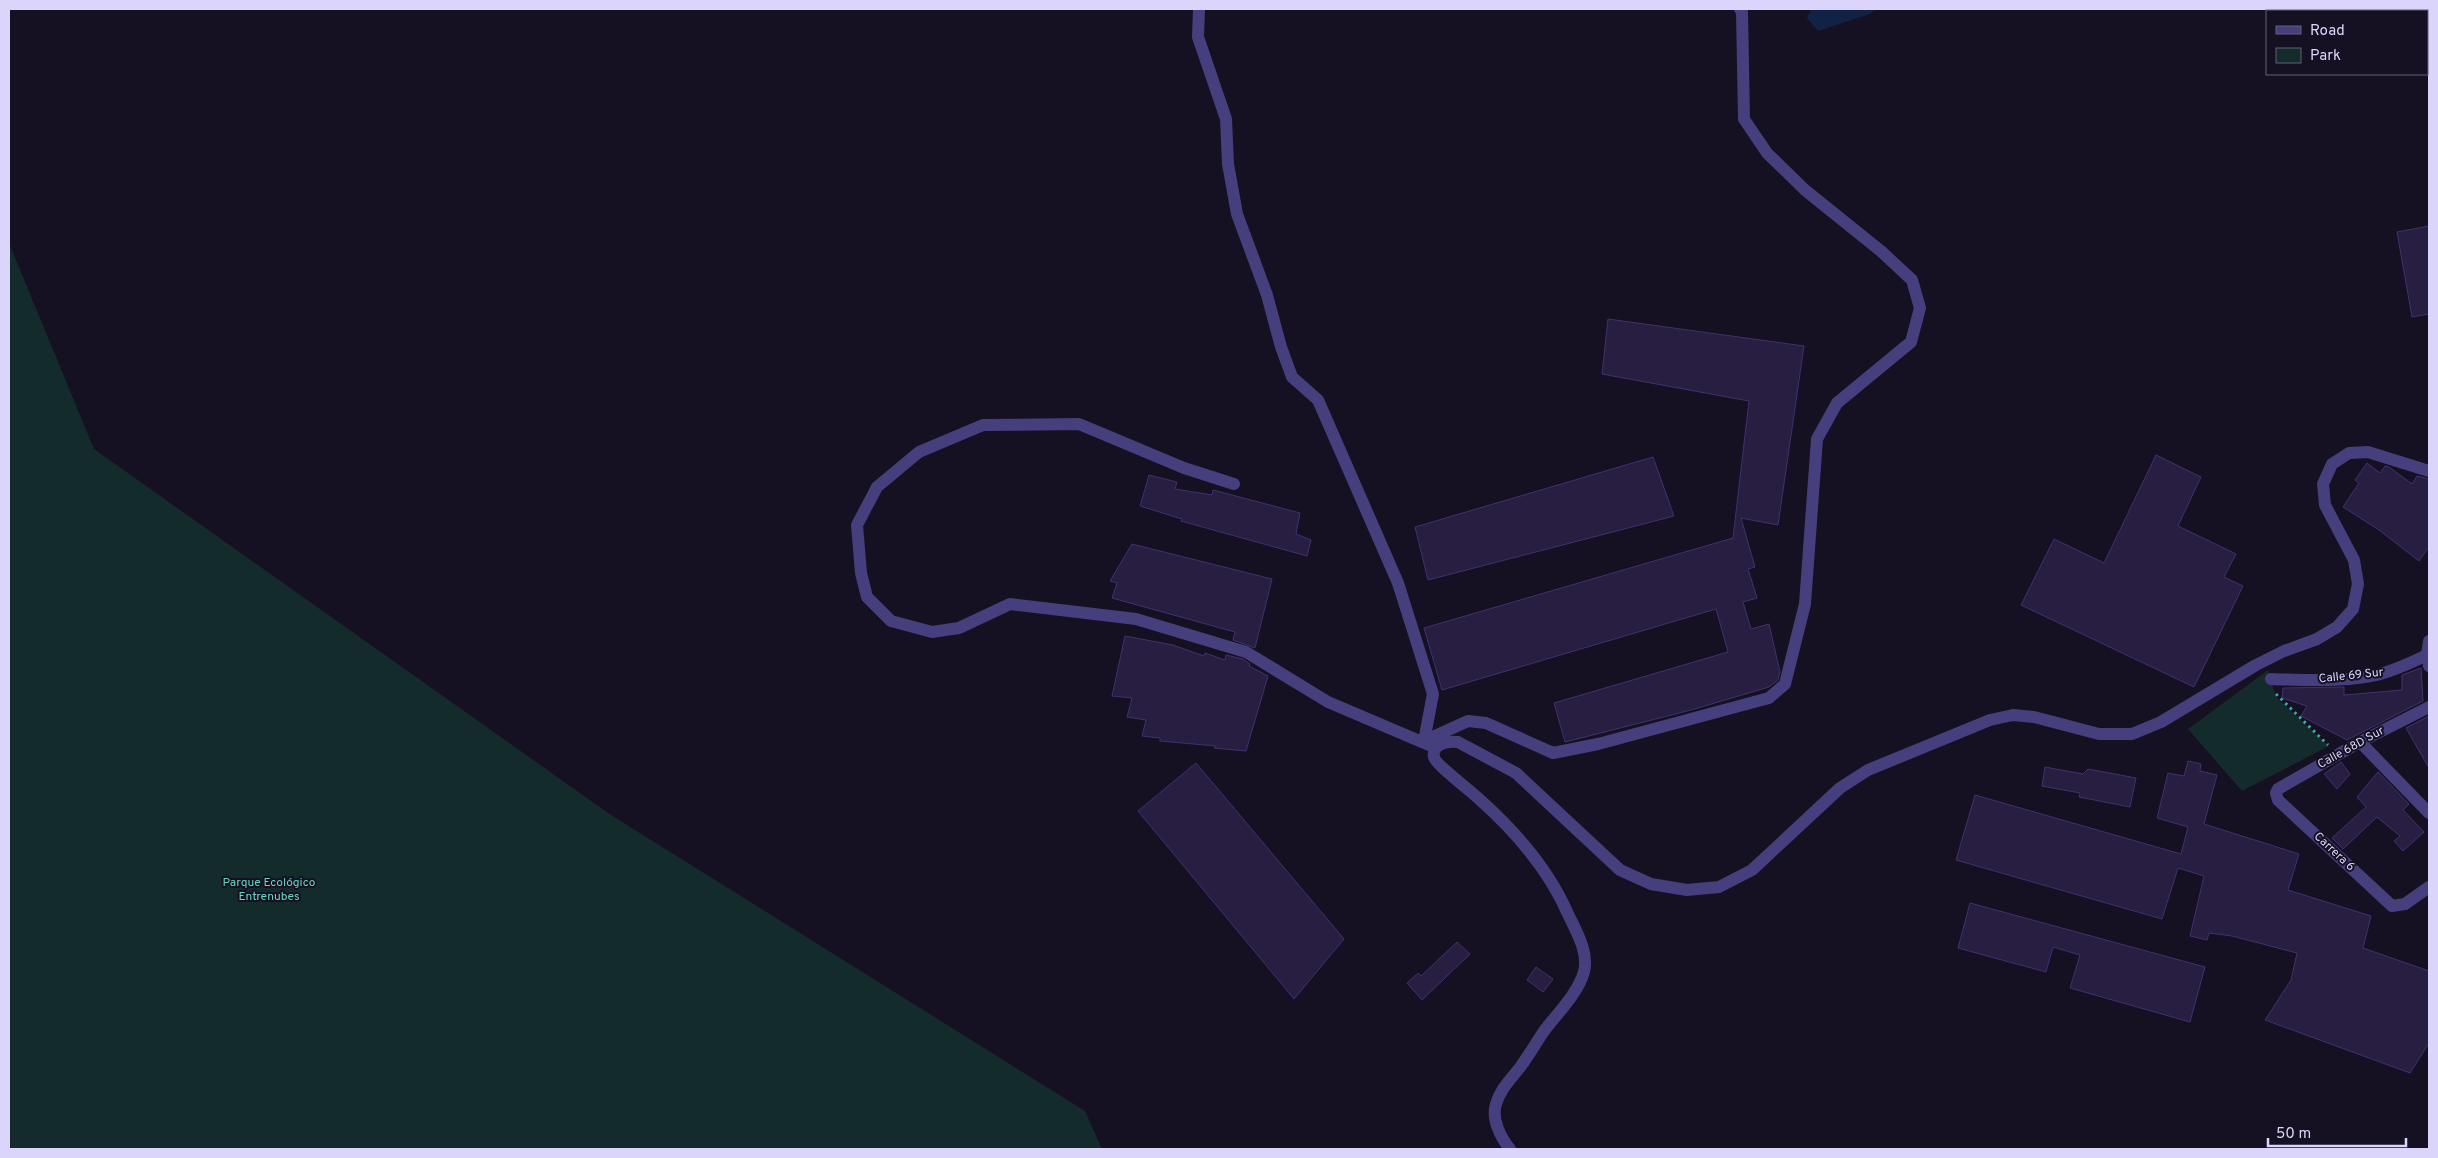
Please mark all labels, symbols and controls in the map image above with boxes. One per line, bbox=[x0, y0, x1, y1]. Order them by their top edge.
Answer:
legend bbox=[2266, 10, 2428, 75]
text: Road bbox=[2310, 22, 2345, 41]
text: Park bbox=[2310, 47, 2341, 66]
street label: Calle 69 Sur bbox=[2318, 665, 2385, 687]
street label: Calle 68D Sur bbox=[2315, 723, 2387, 773]
street label: Carrera 6 bbox=[2310, 829, 2358, 875]
park label: Parque Ecológico Entrenubes bbox=[223, 875, 316, 905]
scale bar bbox=[2268, 1116, 2406, 1148]
text: 50 m bbox=[2276, 1125, 2311, 1144]

